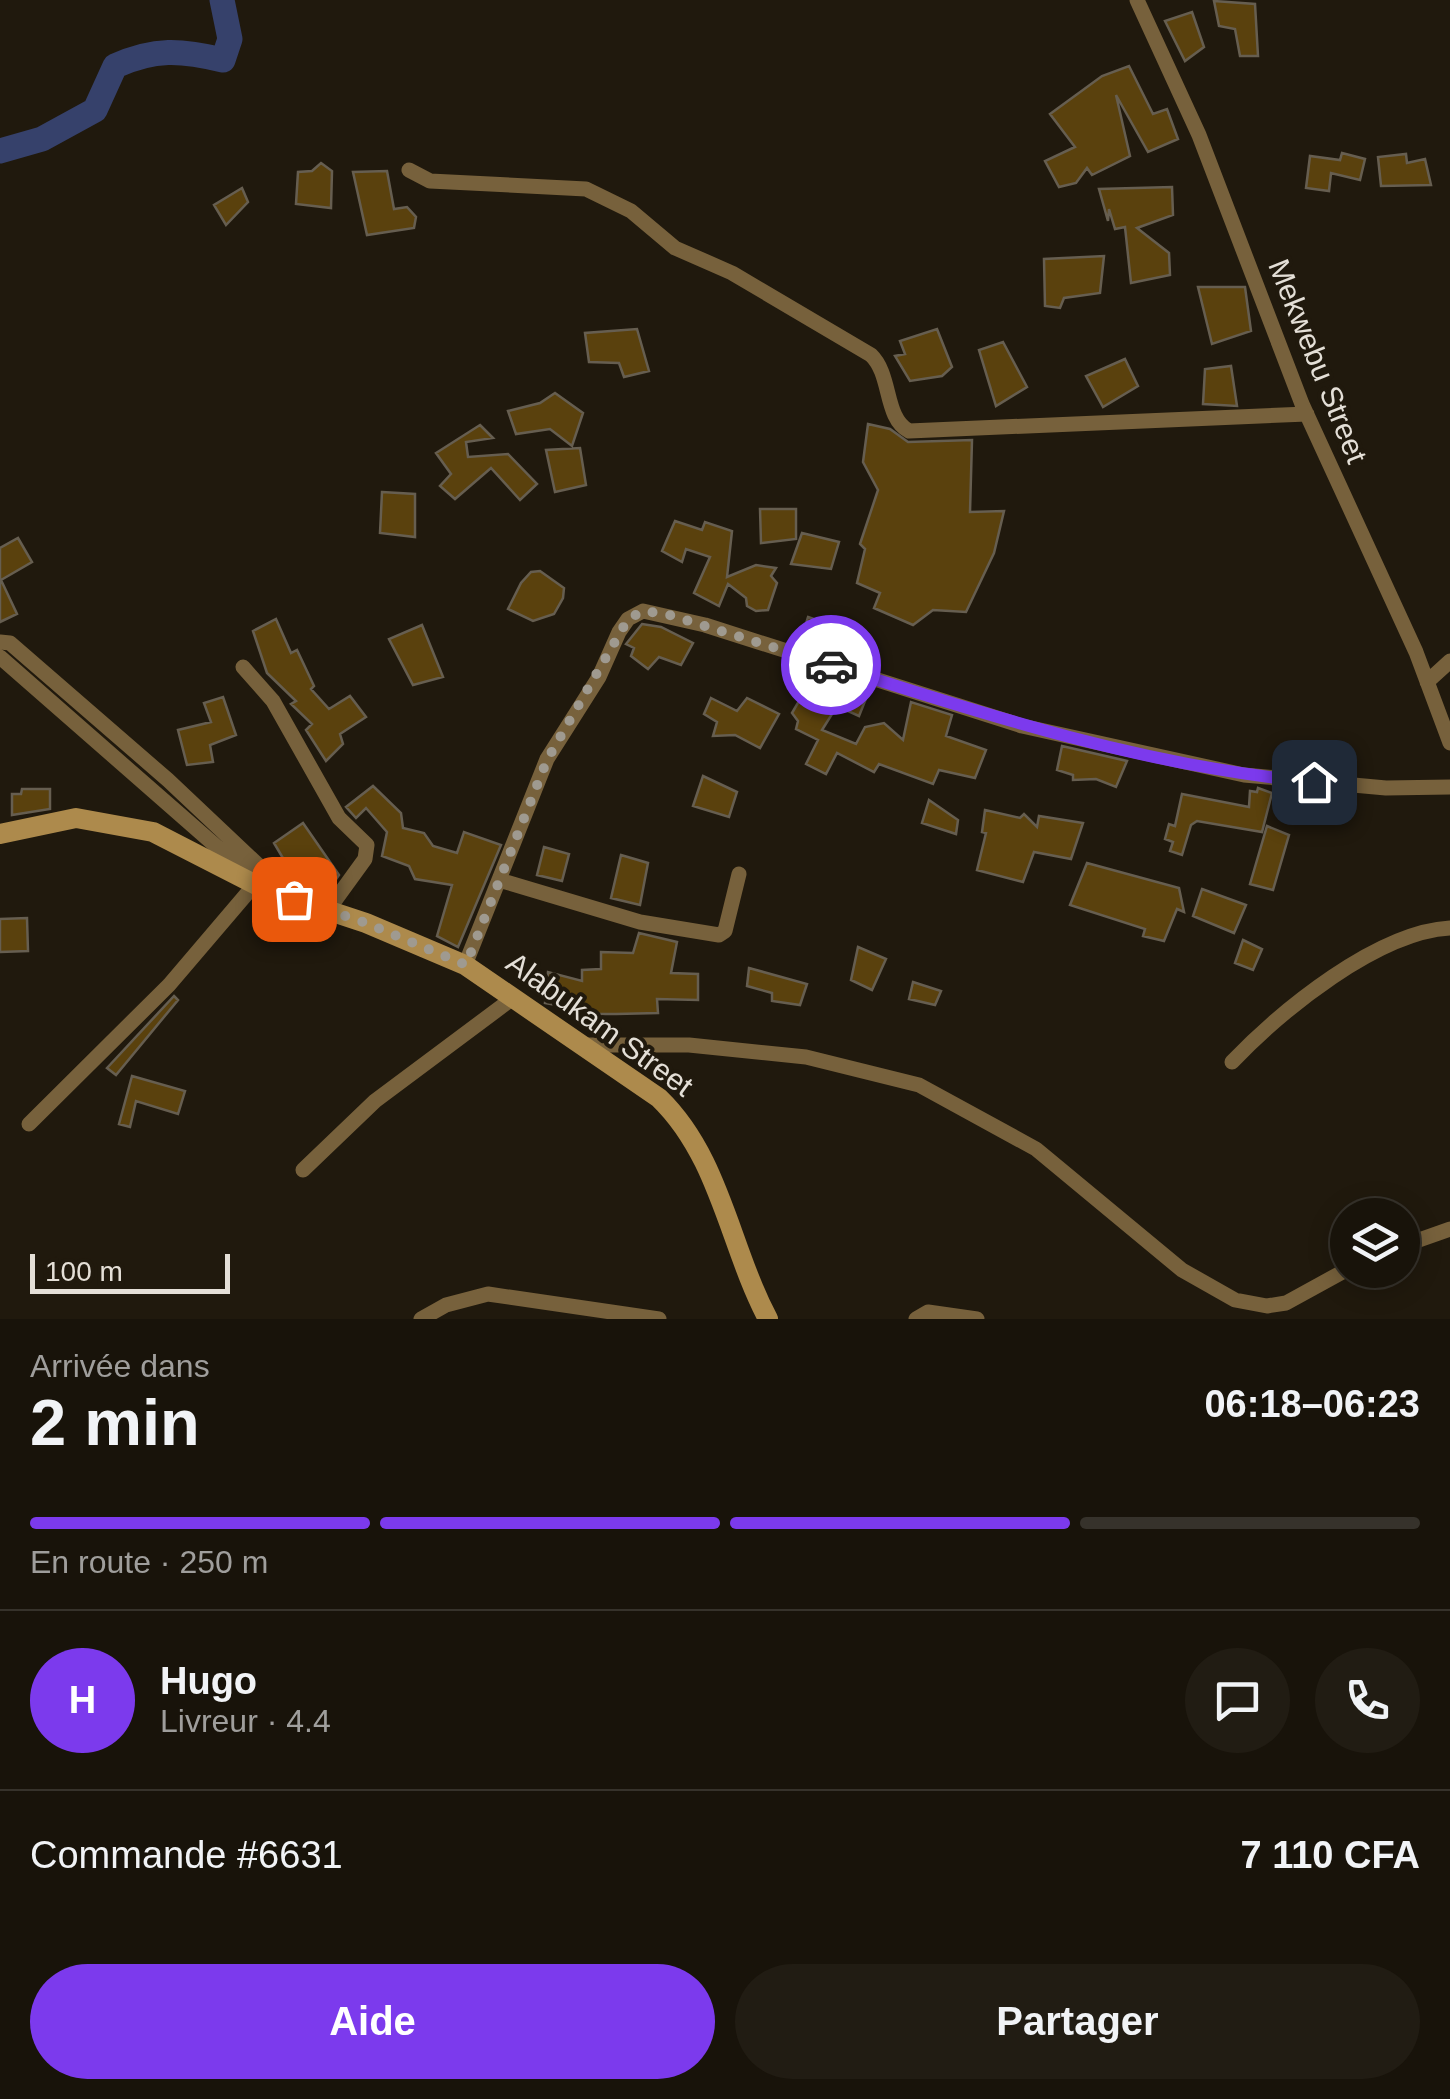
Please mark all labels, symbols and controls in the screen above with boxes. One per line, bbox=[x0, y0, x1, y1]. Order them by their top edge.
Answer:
street label: Mekwebu Street bbox=[1262, 254, 1374, 468]
courier bbox=[781, 615, 881, 715]
icon: car bbox=[804, 638, 859, 693]
pin bbox=[1272, 740, 1357, 825]
icon: home bbox=[1287, 755, 1342, 810]
pin bbox=[252, 857, 337, 942]
icon: bag bbox=[267, 872, 322, 927]
street label: Alabukam Street bbox=[501, 945, 700, 1103]
map controls bbox=[1330, 1198, 1420, 1288]
button: layers bbox=[1330, 1198, 1420, 1288]
scale bar bbox=[30, 1249, 230, 1294]
text: 100 m bbox=[45, 1256, 123, 1287]
text: Arrivée dans bbox=[30, 1348, 210, 1384]
text: 06:18–06:23 bbox=[1204, 1383, 1420, 1425]
text: 2 min bbox=[30, 1386, 200, 1459]
text: En route · 250 m bbox=[30, 1544, 268, 1580]
button: chat bbox=[1185, 1648, 1290, 1753]
button: phone bbox=[1315, 1648, 1420, 1753]
text: Hugo bbox=[160, 1660, 257, 1702]
text: H bbox=[69, 1679, 96, 1721]
text: Livreur · 4.4 bbox=[160, 1703, 331, 1739]
text: Commande #6631 bbox=[30, 1834, 343, 1876]
text: 7 110 CFA bbox=[1240, 1834, 1420, 1876]
button: Aide bbox=[30, 1964, 715, 2079]
button: Partager bbox=[735, 1964, 1420, 2079]

